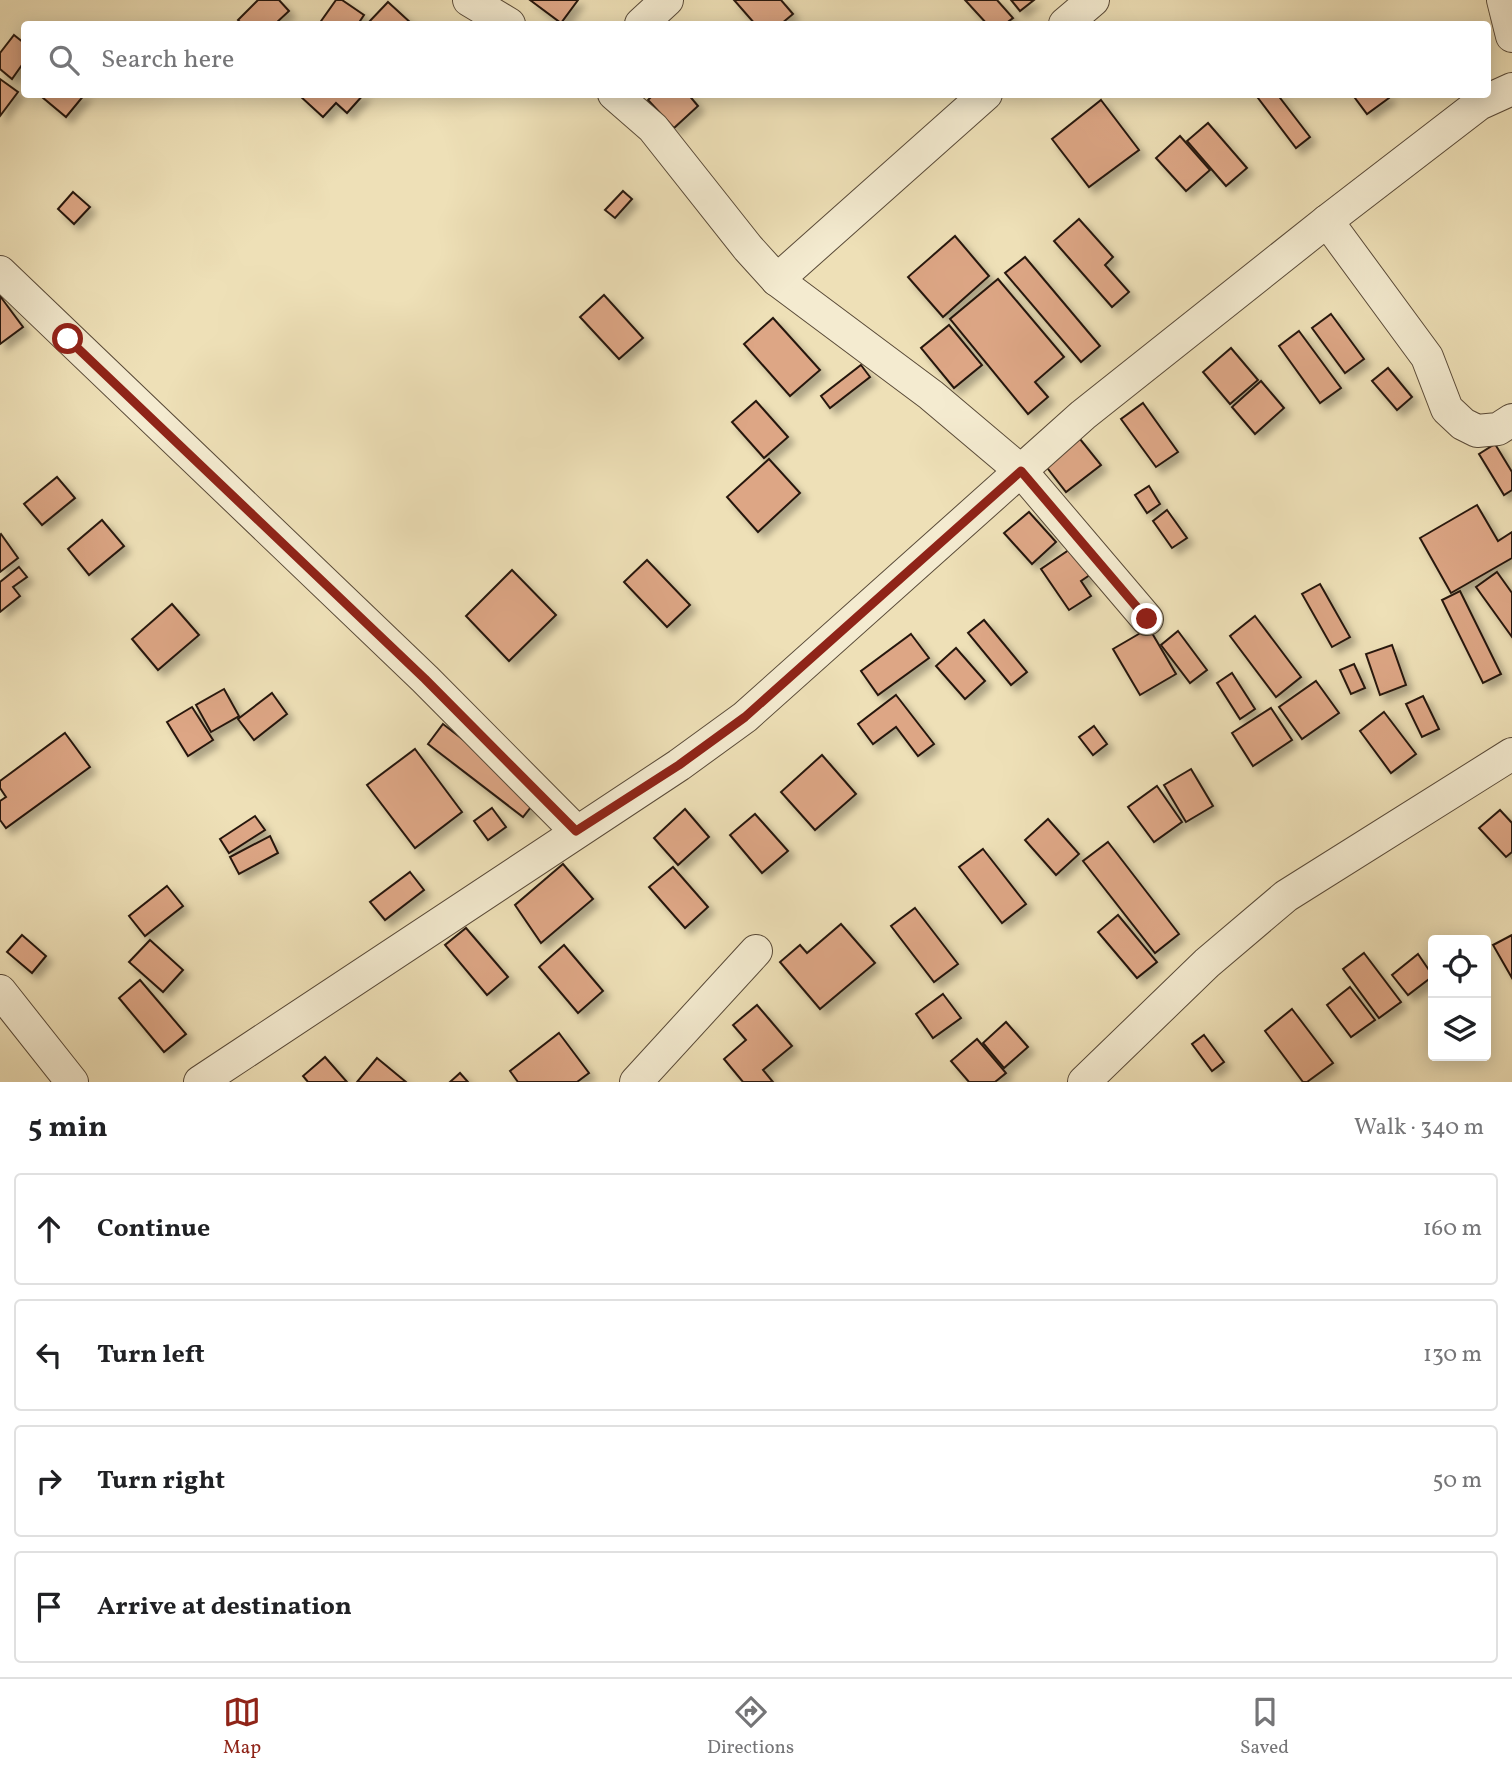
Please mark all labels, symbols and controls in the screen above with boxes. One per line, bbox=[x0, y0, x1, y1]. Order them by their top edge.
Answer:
search box bbox=[21, 21, 1491, 98]
icon: search bbox=[45, 41, 83, 79]
text: Search here bbox=[101, 42, 234, 78]
route start bbox=[52, 323, 83, 354]
route end bbox=[1131, 603, 1162, 634]
map controls bbox=[1428, 935, 1491, 1061]
button: locate bbox=[1428, 935, 1491, 998]
button: layers bbox=[1428, 998, 1491, 1061]
text: 5 min bbox=[28, 1107, 108, 1149]
text: Walk · 340 m bbox=[1354, 1112, 1484, 1144]
icon: ahead bbox=[30, 1210, 68, 1248]
text: Continue bbox=[97, 1211, 210, 1247]
text: 160 m bbox=[1423, 1213, 1482, 1245]
icon: left bbox=[30, 1336, 68, 1374]
text: Turn left bbox=[97, 1337, 205, 1373]
text: 130 m bbox=[1423, 1339, 1482, 1371]
icon: right bbox=[30, 1462, 68, 1500]
text: Turn right bbox=[97, 1463, 225, 1499]
text: 50 m bbox=[1433, 1465, 1482, 1497]
icon: arrive bbox=[30, 1588, 68, 1626]
text: Arrive at destination bbox=[97, 1589, 352, 1625]
tab: Map bbox=[223, 1693, 261, 1761]
tab: Directions bbox=[707, 1693, 794, 1761]
tab: Saved bbox=[1240, 1693, 1289, 1761]

